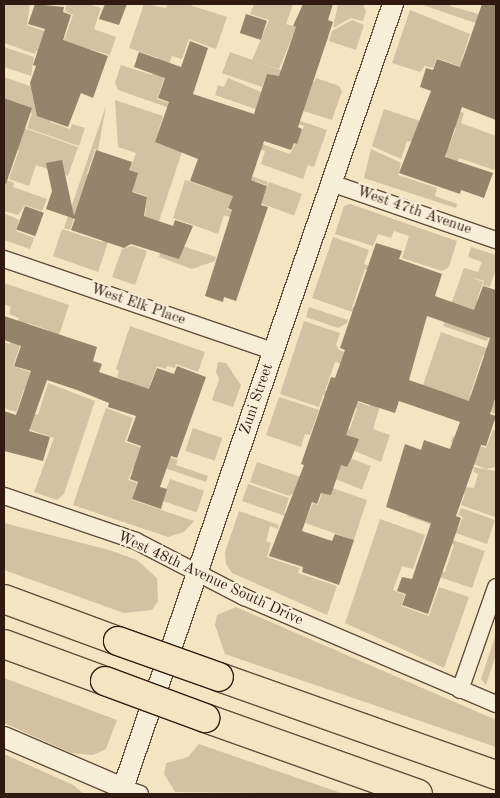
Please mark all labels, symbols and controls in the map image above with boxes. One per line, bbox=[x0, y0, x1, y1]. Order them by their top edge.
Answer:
street label: West 47th Avenue bbox=[354, 183, 474, 239]
street label: West Elk Place bbox=[88, 280, 188, 330]
street label: Zuni Street bbox=[236, 361, 278, 437]
street label: West 48th Avenue South Drive bbox=[114, 528, 306, 630]

